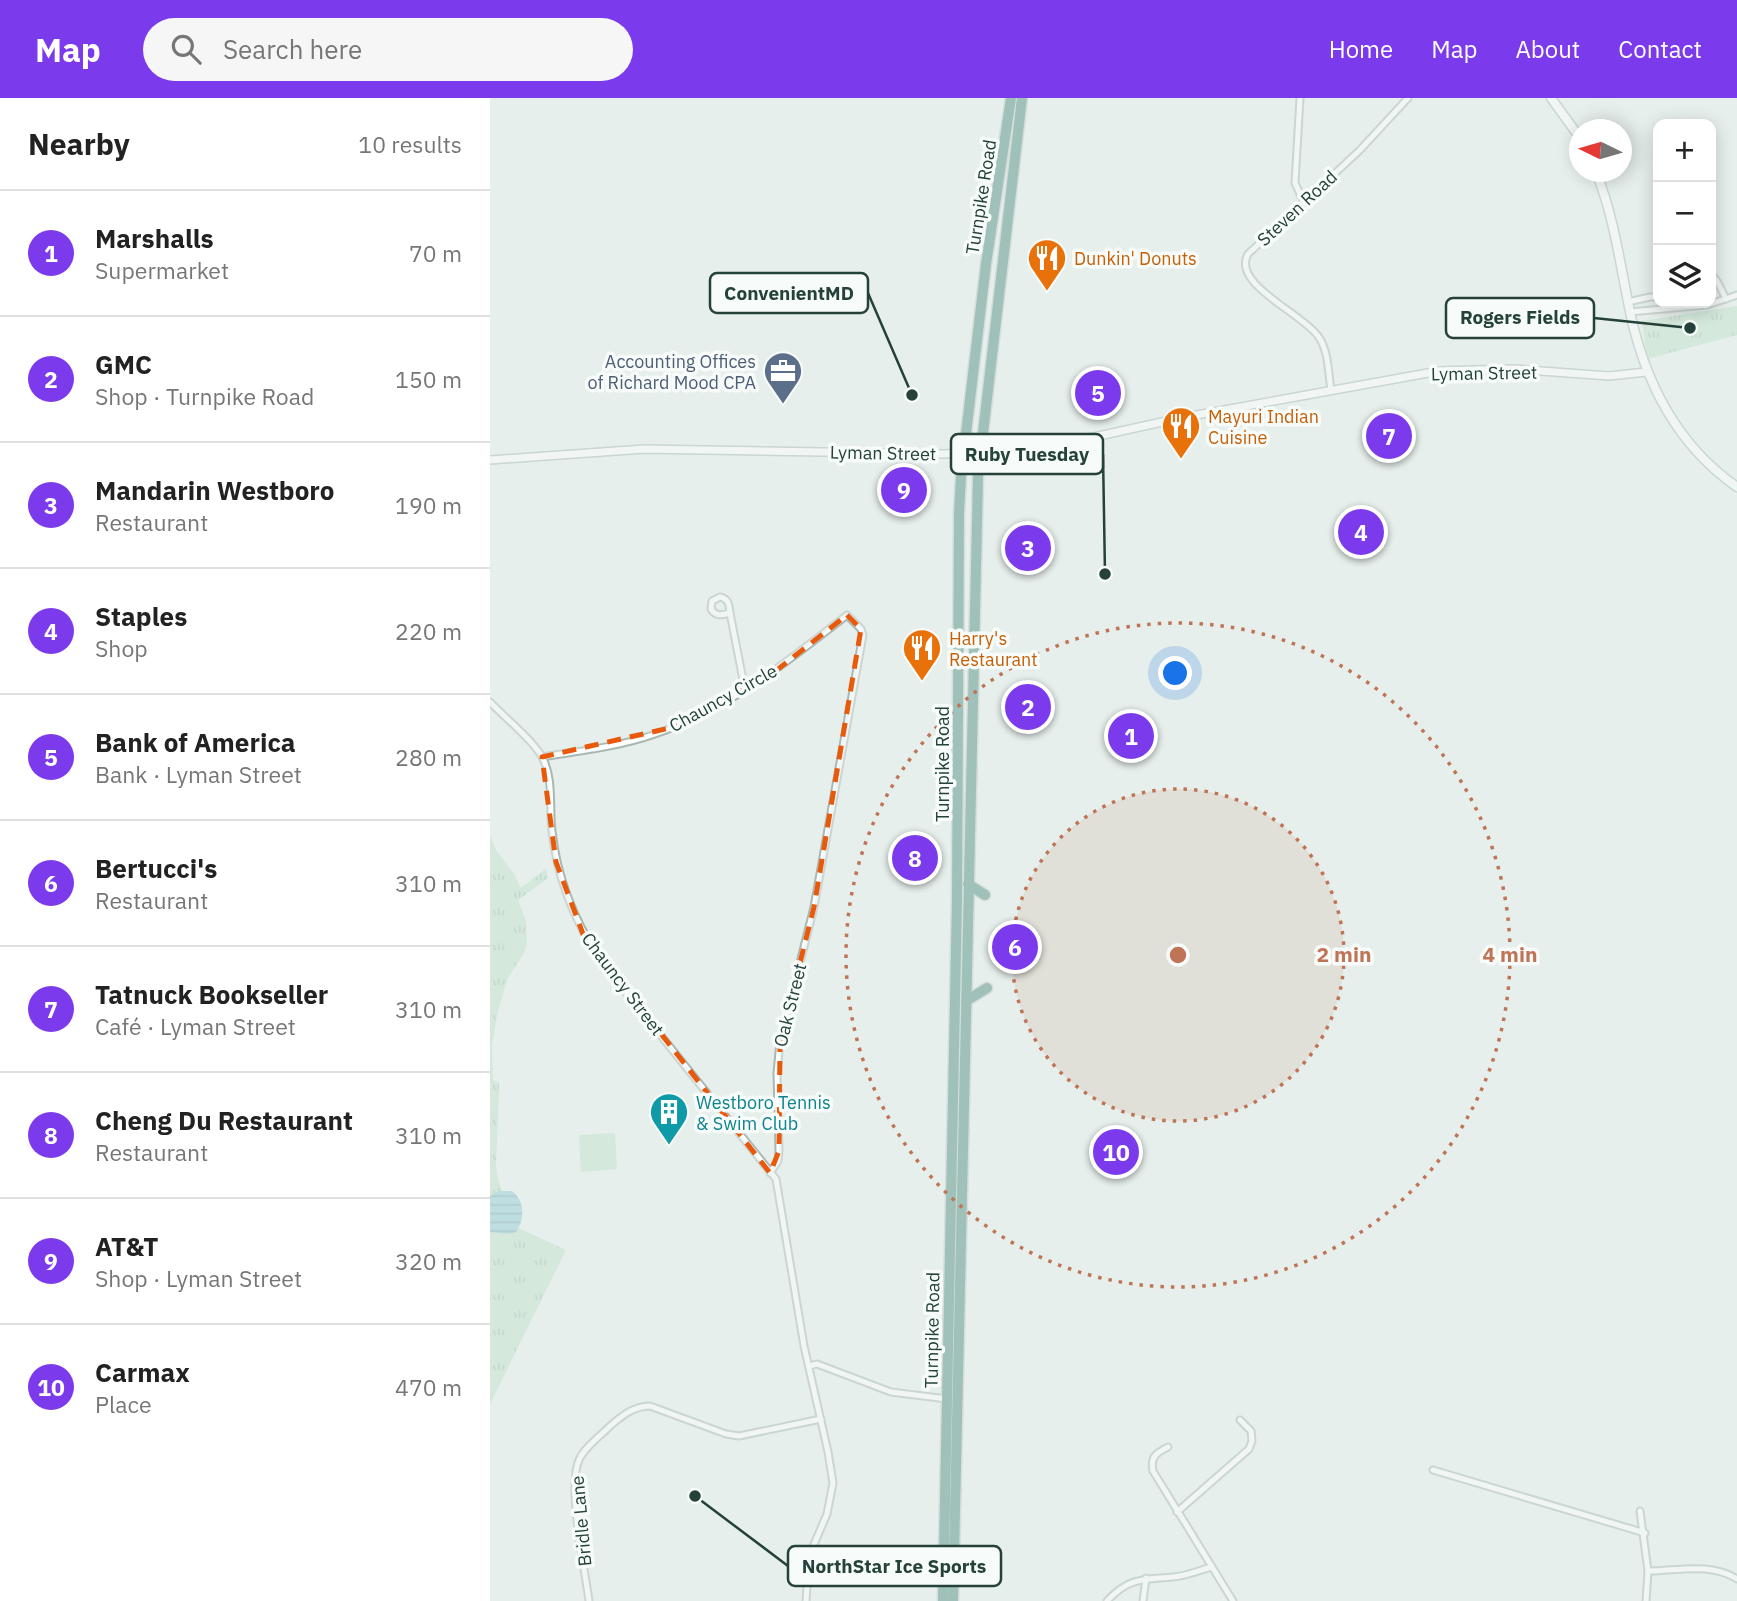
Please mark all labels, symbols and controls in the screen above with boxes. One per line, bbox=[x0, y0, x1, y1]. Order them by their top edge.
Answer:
search box bbox=[143, 18, 633, 81]
text: Map bbox=[35, 28, 101, 71]
icon: search bbox=[167, 30, 205, 68]
text: Search here bbox=[223, 32, 362, 66]
text: Home bbox=[1329, 33, 1393, 65]
text: Map bbox=[1431, 33, 1477, 65]
text: About bbox=[1515, 33, 1580, 65]
text: Contact bbox=[1618, 33, 1702, 65]
north arrow bbox=[1569, 119, 1632, 182]
map controls bbox=[1653, 119, 1716, 308]
button: + bbox=[1653, 119, 1716, 182]
text: Nearby bbox=[28, 124, 130, 163]
text: 10 results bbox=[358, 129, 462, 159]
street label: Turnpike Road bbox=[961, 138, 1001, 256]
street label: Steven Road bbox=[1252, 165, 1342, 251]
button: − bbox=[1653, 182, 1716, 245]
text: Marshalls bbox=[95, 221, 214, 255]
restaurant icon: Dunkin' Donuts bbox=[1026, 237, 1068, 292]
text: 1 bbox=[44, 238, 58, 268]
text: 70 m bbox=[409, 238, 462, 268]
button: layers bbox=[1653, 245, 1716, 308]
place label: Dunkin' Donuts bbox=[1074, 247, 1197, 270]
text: Supermarket bbox=[95, 255, 229, 285]
callout: ConvenientMD bbox=[710, 273, 868, 313]
text: ConvenientMD bbox=[724, 281, 854, 305]
callout: Rogers Fields bbox=[1446, 298, 1594, 338]
text: Rogers Fields bbox=[1460, 305, 1580, 329]
text: GMC bbox=[95, 347, 152, 381]
place label: Accounting Offices of Richard Mood CPA bbox=[588, 350, 756, 394]
office icon: Accounting Offices of Richard Mood CPA bbox=[762, 350, 804, 405]
street label: Lyman Street bbox=[1431, 361, 1537, 385]
text: 2 bbox=[44, 364, 58, 394]
text: 150 m bbox=[395, 364, 462, 394]
pin: 5 bbox=[1075, 367, 1121, 419]
text: Shop · Turnpike Road bbox=[95, 381, 314, 411]
restaurant icon: Mayuri Indian Cuisine bbox=[1160, 405, 1202, 460]
place label: Mayuri Indian Cuisine bbox=[1208, 405, 1319, 449]
pin: 7 bbox=[1366, 410, 1412, 462]
callout: Ruby Tuesday bbox=[951, 434, 1103, 474]
street label: Lyman Street bbox=[830, 441, 936, 465]
text: Ruby Tuesday bbox=[965, 442, 1090, 466]
pin: 9 bbox=[881, 464, 927, 516]
text: Mandarin Westboro bbox=[95, 473, 334, 507]
text: 3 bbox=[44, 490, 58, 520]
text: 190 m bbox=[395, 490, 462, 520]
pin: 4 bbox=[1338, 506, 1384, 558]
text: Restaurant bbox=[95, 507, 208, 537]
pin: 3 bbox=[1005, 522, 1051, 574]
text: Staples bbox=[95, 599, 187, 633]
text: 4 bbox=[44, 616, 58, 646]
text: 220 m bbox=[395, 616, 462, 646]
restaurant icon: Harry's Restaurant bbox=[901, 627, 943, 682]
place label: Harry's Restaurant bbox=[949, 627, 1038, 671]
text: Shop bbox=[95, 633, 148, 663]
your location bbox=[1158, 656, 1192, 690]
street label: Chauncy Circle bbox=[665, 659, 781, 737]
pin: 2 bbox=[1005, 681, 1051, 733]
street label: Turnpike Road bbox=[931, 706, 954, 822]
pin: 1 bbox=[1108, 710, 1154, 762]
text: Bank of America bbox=[95, 725, 296, 759]
text: 5 bbox=[44, 742, 58, 772]
text: 280 m bbox=[395, 742, 462, 772]
text: Bank · Lyman Street bbox=[95, 759, 302, 789]
pin: 8 bbox=[892, 832, 938, 884]
text: Bertucci's bbox=[95, 851, 217, 885]
text: 6 bbox=[44, 868, 58, 898]
text: 310 m bbox=[395, 868, 462, 898]
text: Restaurant bbox=[95, 885, 208, 915]
pin: 6 bbox=[992, 921, 1038, 973]
street label: Chauncy Street bbox=[577, 928, 669, 1040]
text: 2 min bbox=[1317, 940, 1371, 968]
text: 4 min bbox=[1483, 940, 1537, 968]
centre of rings bbox=[1166, 943, 1190, 967]
street label: Oak Street bbox=[769, 961, 811, 1049]
text: Tatnuck Bookseller bbox=[95, 977, 328, 1011]
text: 7 bbox=[44, 994, 58, 1024]
text: 310 m bbox=[395, 994, 462, 1024]
text: Café · Lyman Street bbox=[95, 1011, 296, 1041]
building icon: Westboro Tennis & Swim Club bbox=[648, 1091, 690, 1146]
place label: Westboro Tennis & Swim Club bbox=[696, 1091, 831, 1135]
text: Cheng Du Restaurant bbox=[95, 1103, 353, 1137]
text: 8 bbox=[44, 1120, 58, 1150]
text: 310 m bbox=[395, 1120, 462, 1150]
pin: 10 bbox=[1093, 1126, 1139, 1178]
text: Restaurant bbox=[95, 1137, 208, 1167]
text: AT&T bbox=[95, 1229, 158, 1263]
text: 9 bbox=[44, 1246, 58, 1276]
text: 320 m bbox=[395, 1246, 462, 1276]
text: Shop · Lyman Street bbox=[95, 1263, 302, 1293]
street label: Turnpike Road bbox=[919, 1272, 945, 1388]
text: Carmax bbox=[95, 1355, 190, 1389]
text: 10 bbox=[37, 1372, 65, 1402]
text: 470 m bbox=[395, 1372, 462, 1402]
text: Place bbox=[95, 1389, 152, 1419]
street label: Bridle Lane bbox=[566, 1475, 596, 1567]
callout: NorthStar Ice Sports bbox=[788, 1546, 1001, 1586]
text: NorthStar Ice Sports bbox=[802, 1554, 986, 1578]

